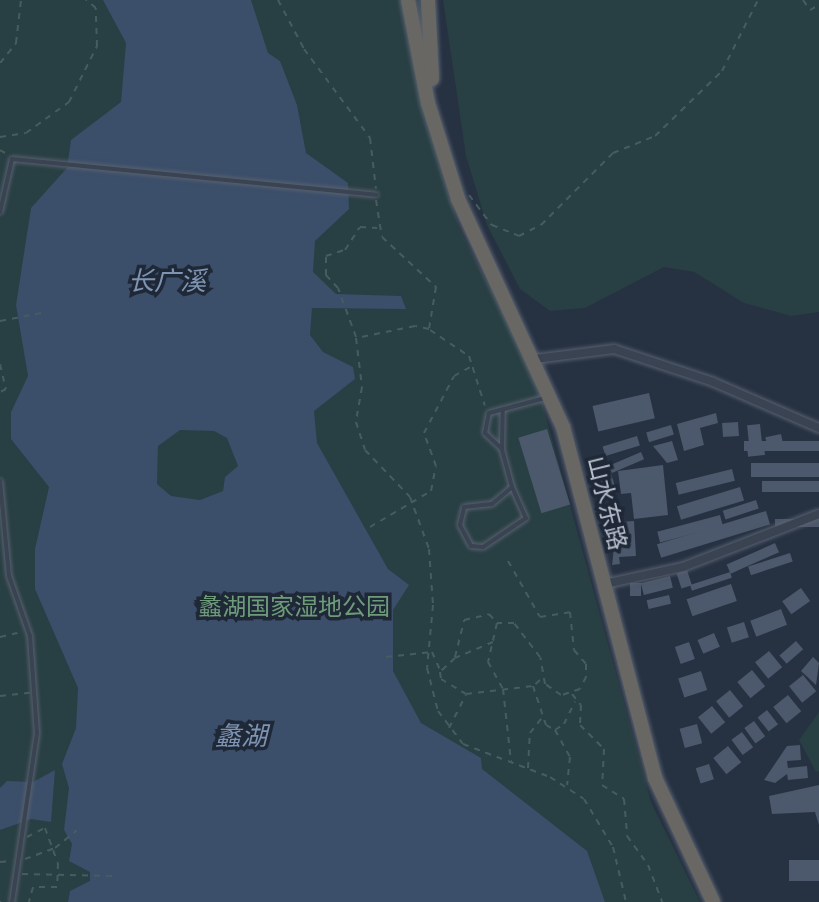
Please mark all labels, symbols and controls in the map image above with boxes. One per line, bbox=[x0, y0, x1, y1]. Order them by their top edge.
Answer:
water label: 长广溪 bbox=[128, 266, 206, 298]
street label: 山水东路 bbox=[581, 453, 633, 553]
park label: 蠡湖国家湿地公园 bbox=[198, 593, 390, 621]
water label: 蠡湖 bbox=[215, 721, 267, 753]

